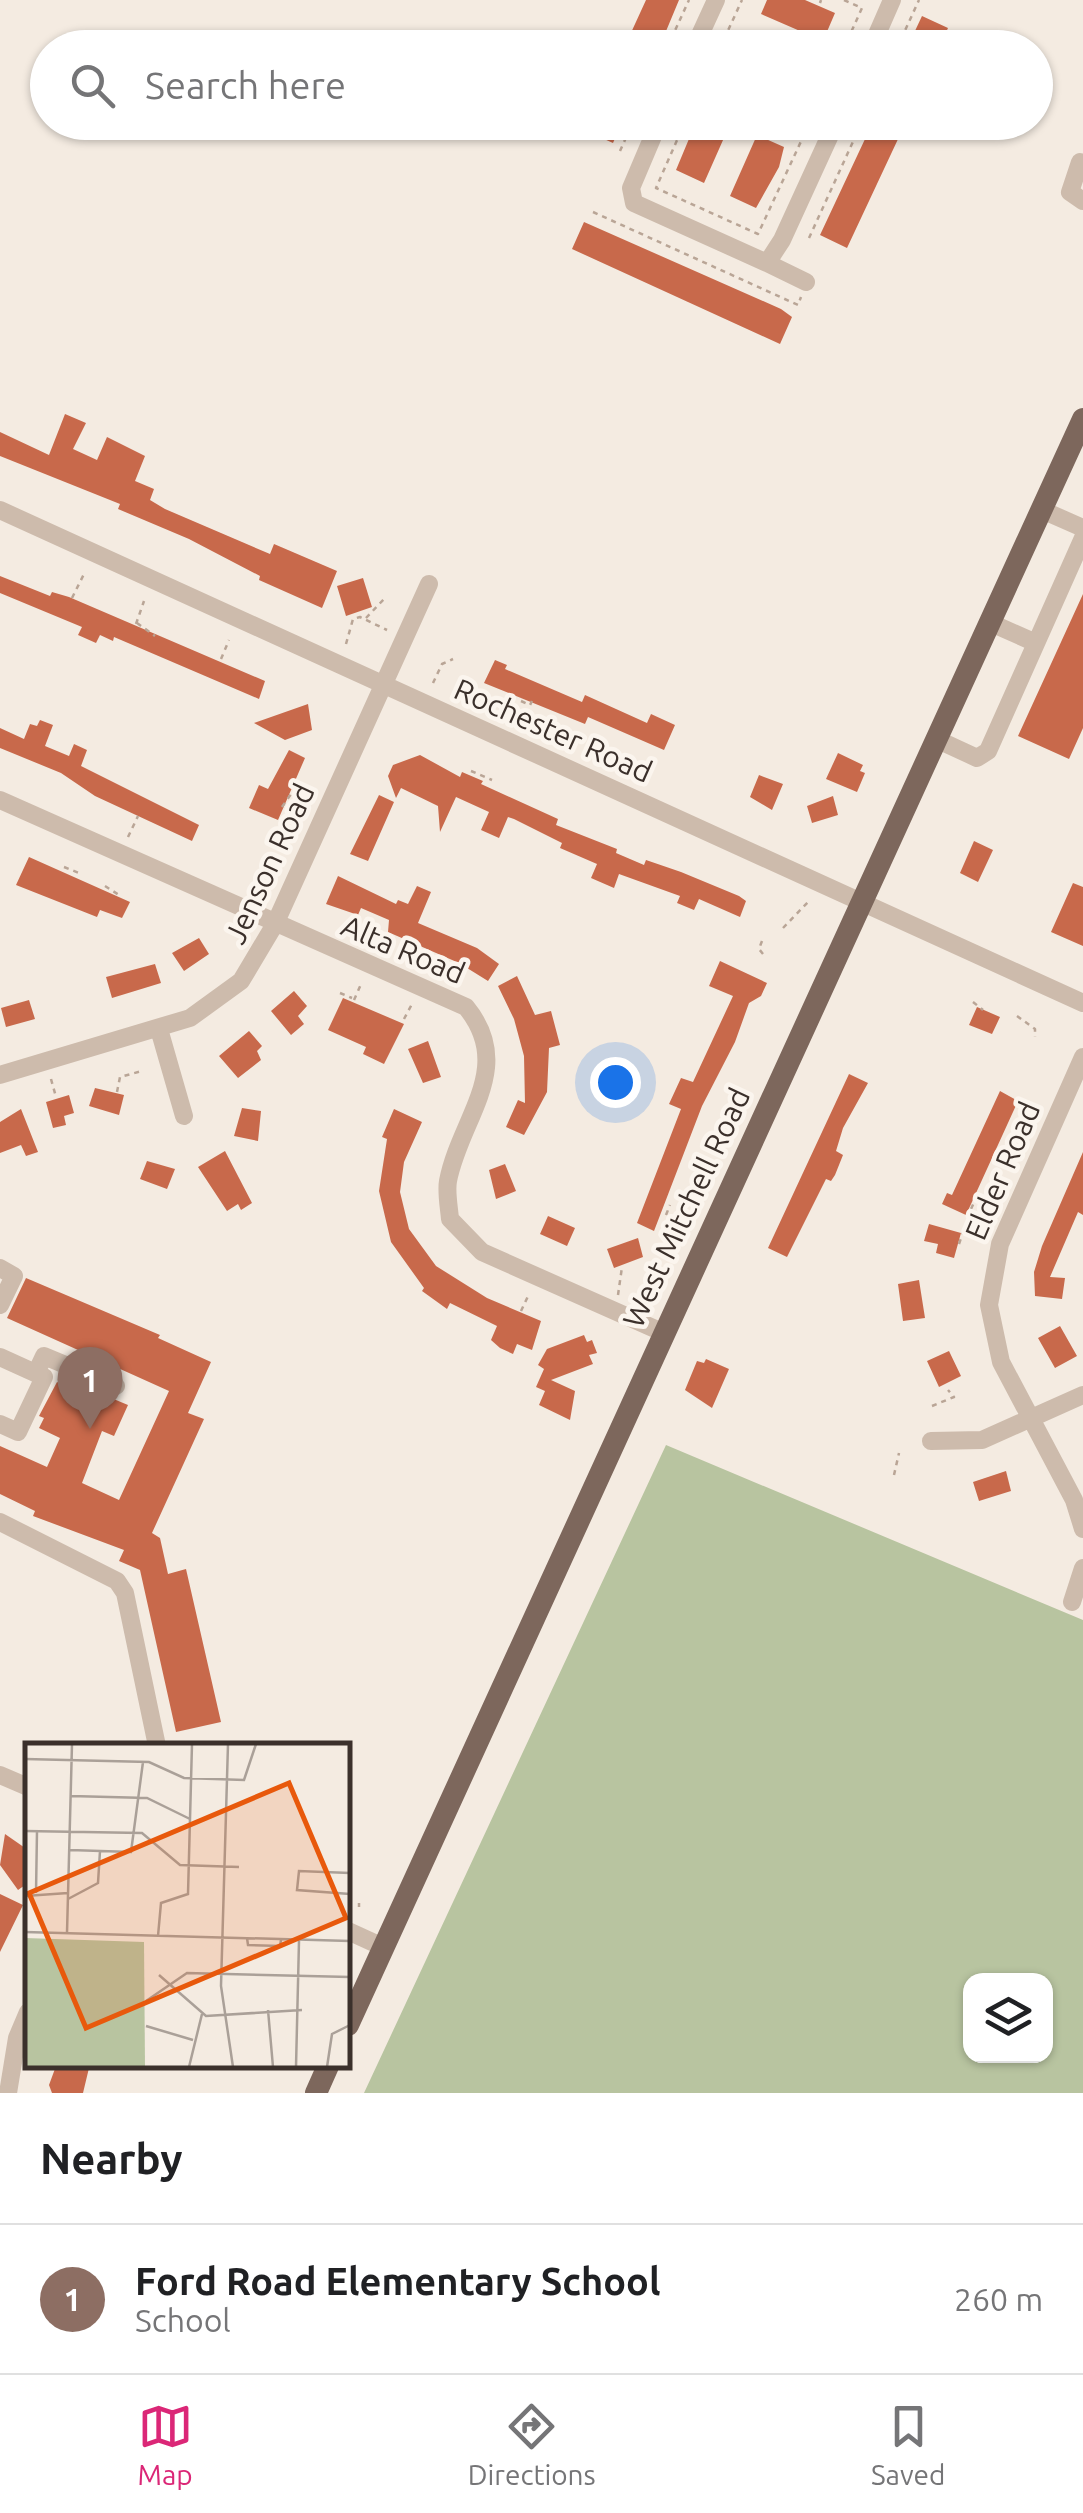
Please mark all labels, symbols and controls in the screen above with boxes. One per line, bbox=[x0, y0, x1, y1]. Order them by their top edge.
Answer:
search box bbox=[30, 30, 1053, 140]
icon: search bbox=[65, 58, 120, 113]
text: Search here bbox=[145, 64, 346, 106]
street label: Rochester Road bbox=[449, 671, 657, 789]
street label: Jenson Road bbox=[217, 778, 321, 949]
street label: Alta Road bbox=[337, 908, 470, 990]
your location bbox=[590, 1057, 641, 1108]
street label: West Mitchell Road bbox=[616, 1083, 756, 1333]
street label: Elder Road bbox=[958, 1097, 1046, 1245]
pin: 1 bbox=[58, 1346, 122, 1429]
inset map bbox=[25, 1743, 350, 2068]
map controls bbox=[963, 1973, 1053, 2063]
button: layers bbox=[963, 1973, 1053, 2063]
text: Nearby bbox=[40, 2135, 183, 2182]
text: Ford Road Elementary School bbox=[135, 2260, 660, 2302]
text: 1 bbox=[63, 2281, 82, 2317]
text: 260 m bbox=[954, 2281, 1043, 2317]
text: School bbox=[135, 2302, 231, 2338]
tab: Map bbox=[138, 2399, 193, 2490]
tab: Directions bbox=[468, 2399, 596, 2490]
tab: Saved bbox=[871, 2399, 945, 2490]

